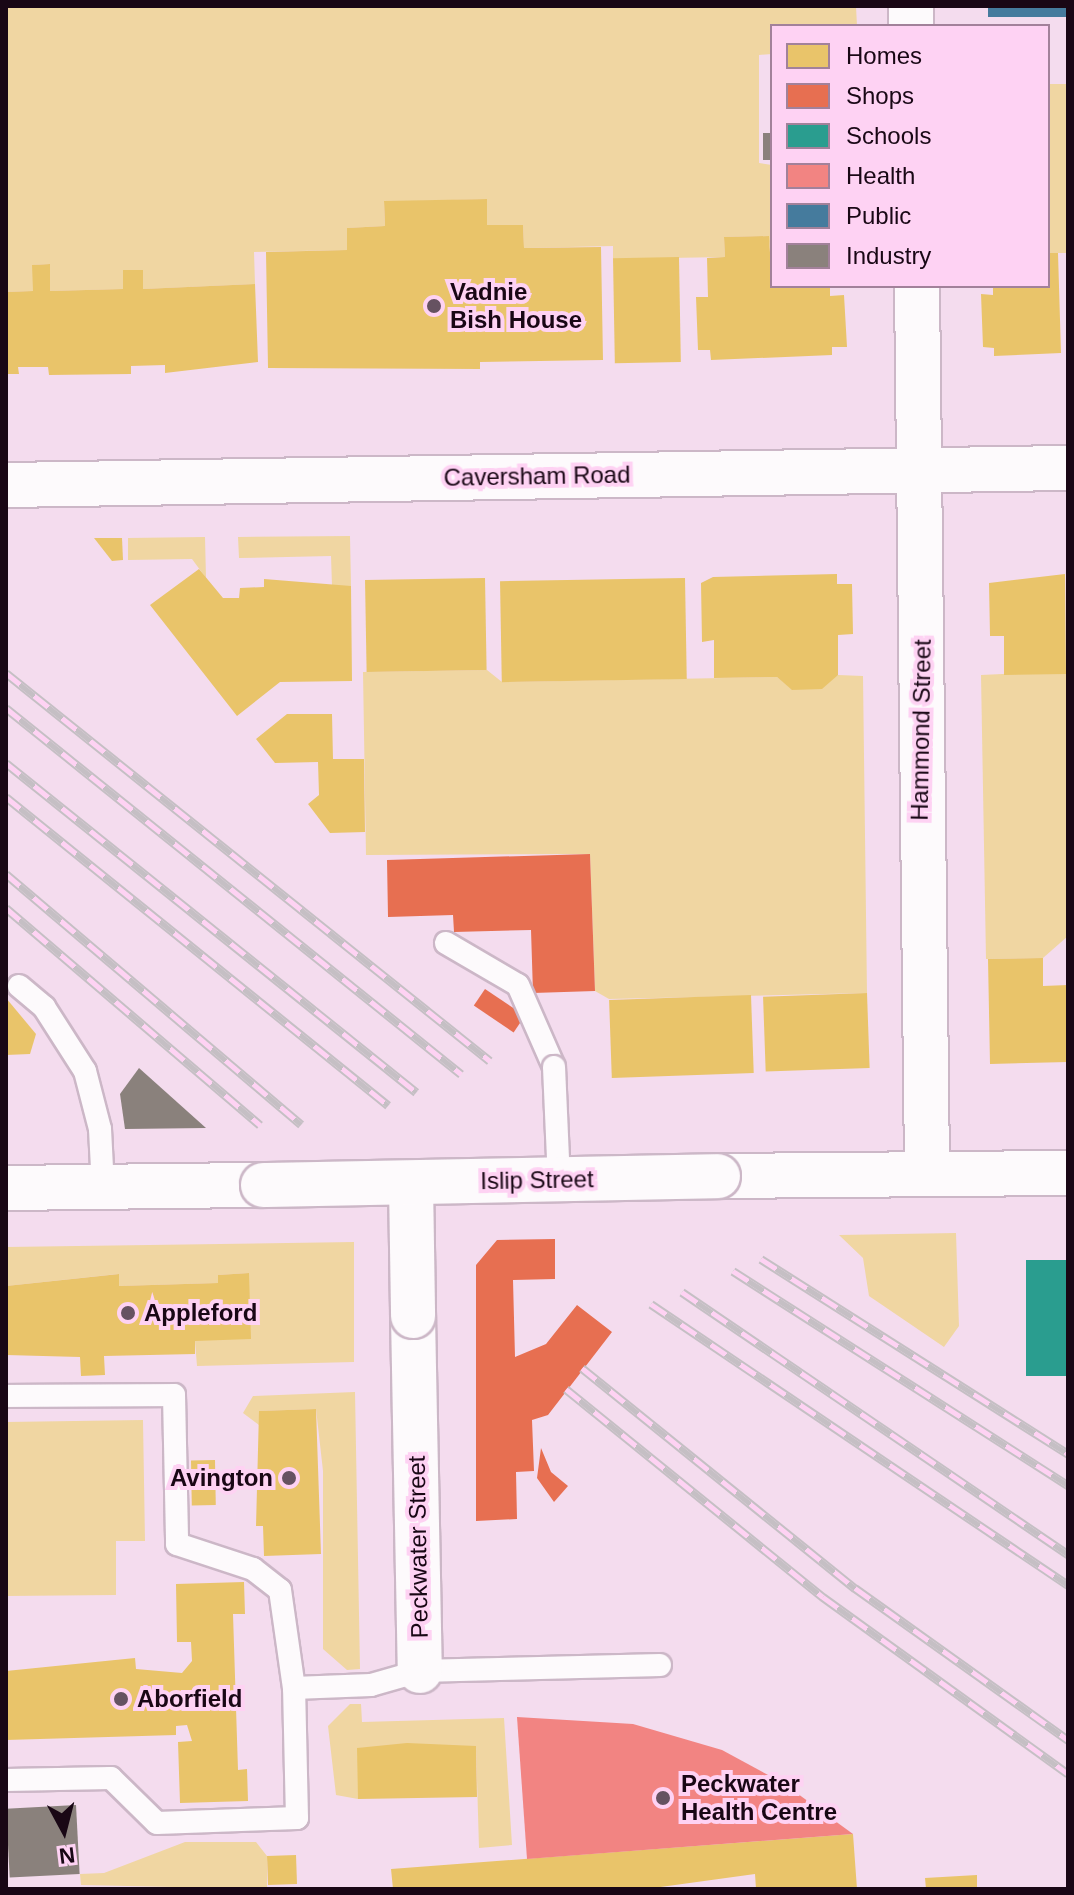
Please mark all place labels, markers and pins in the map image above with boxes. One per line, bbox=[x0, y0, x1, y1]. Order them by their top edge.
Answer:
place label: Vadnie Bish House bbox=[450, 278, 582, 334]
marker: Vadnie Bish House bbox=[425, 297, 443, 315]
place label: Appleford bbox=[144, 1299, 257, 1327]
marker: Appleford bbox=[119, 1304, 137, 1322]
place label: Avington bbox=[170, 1464, 273, 1492]
marker: Avington bbox=[280, 1469, 298, 1487]
place label: Aborfield bbox=[137, 1685, 242, 1713]
marker: Aborfield bbox=[112, 1690, 130, 1708]
place label: Peckwater Health Centre bbox=[681, 1770, 837, 1826]
marker: Peckwater Health Centre bbox=[652, 1787, 674, 1809]

